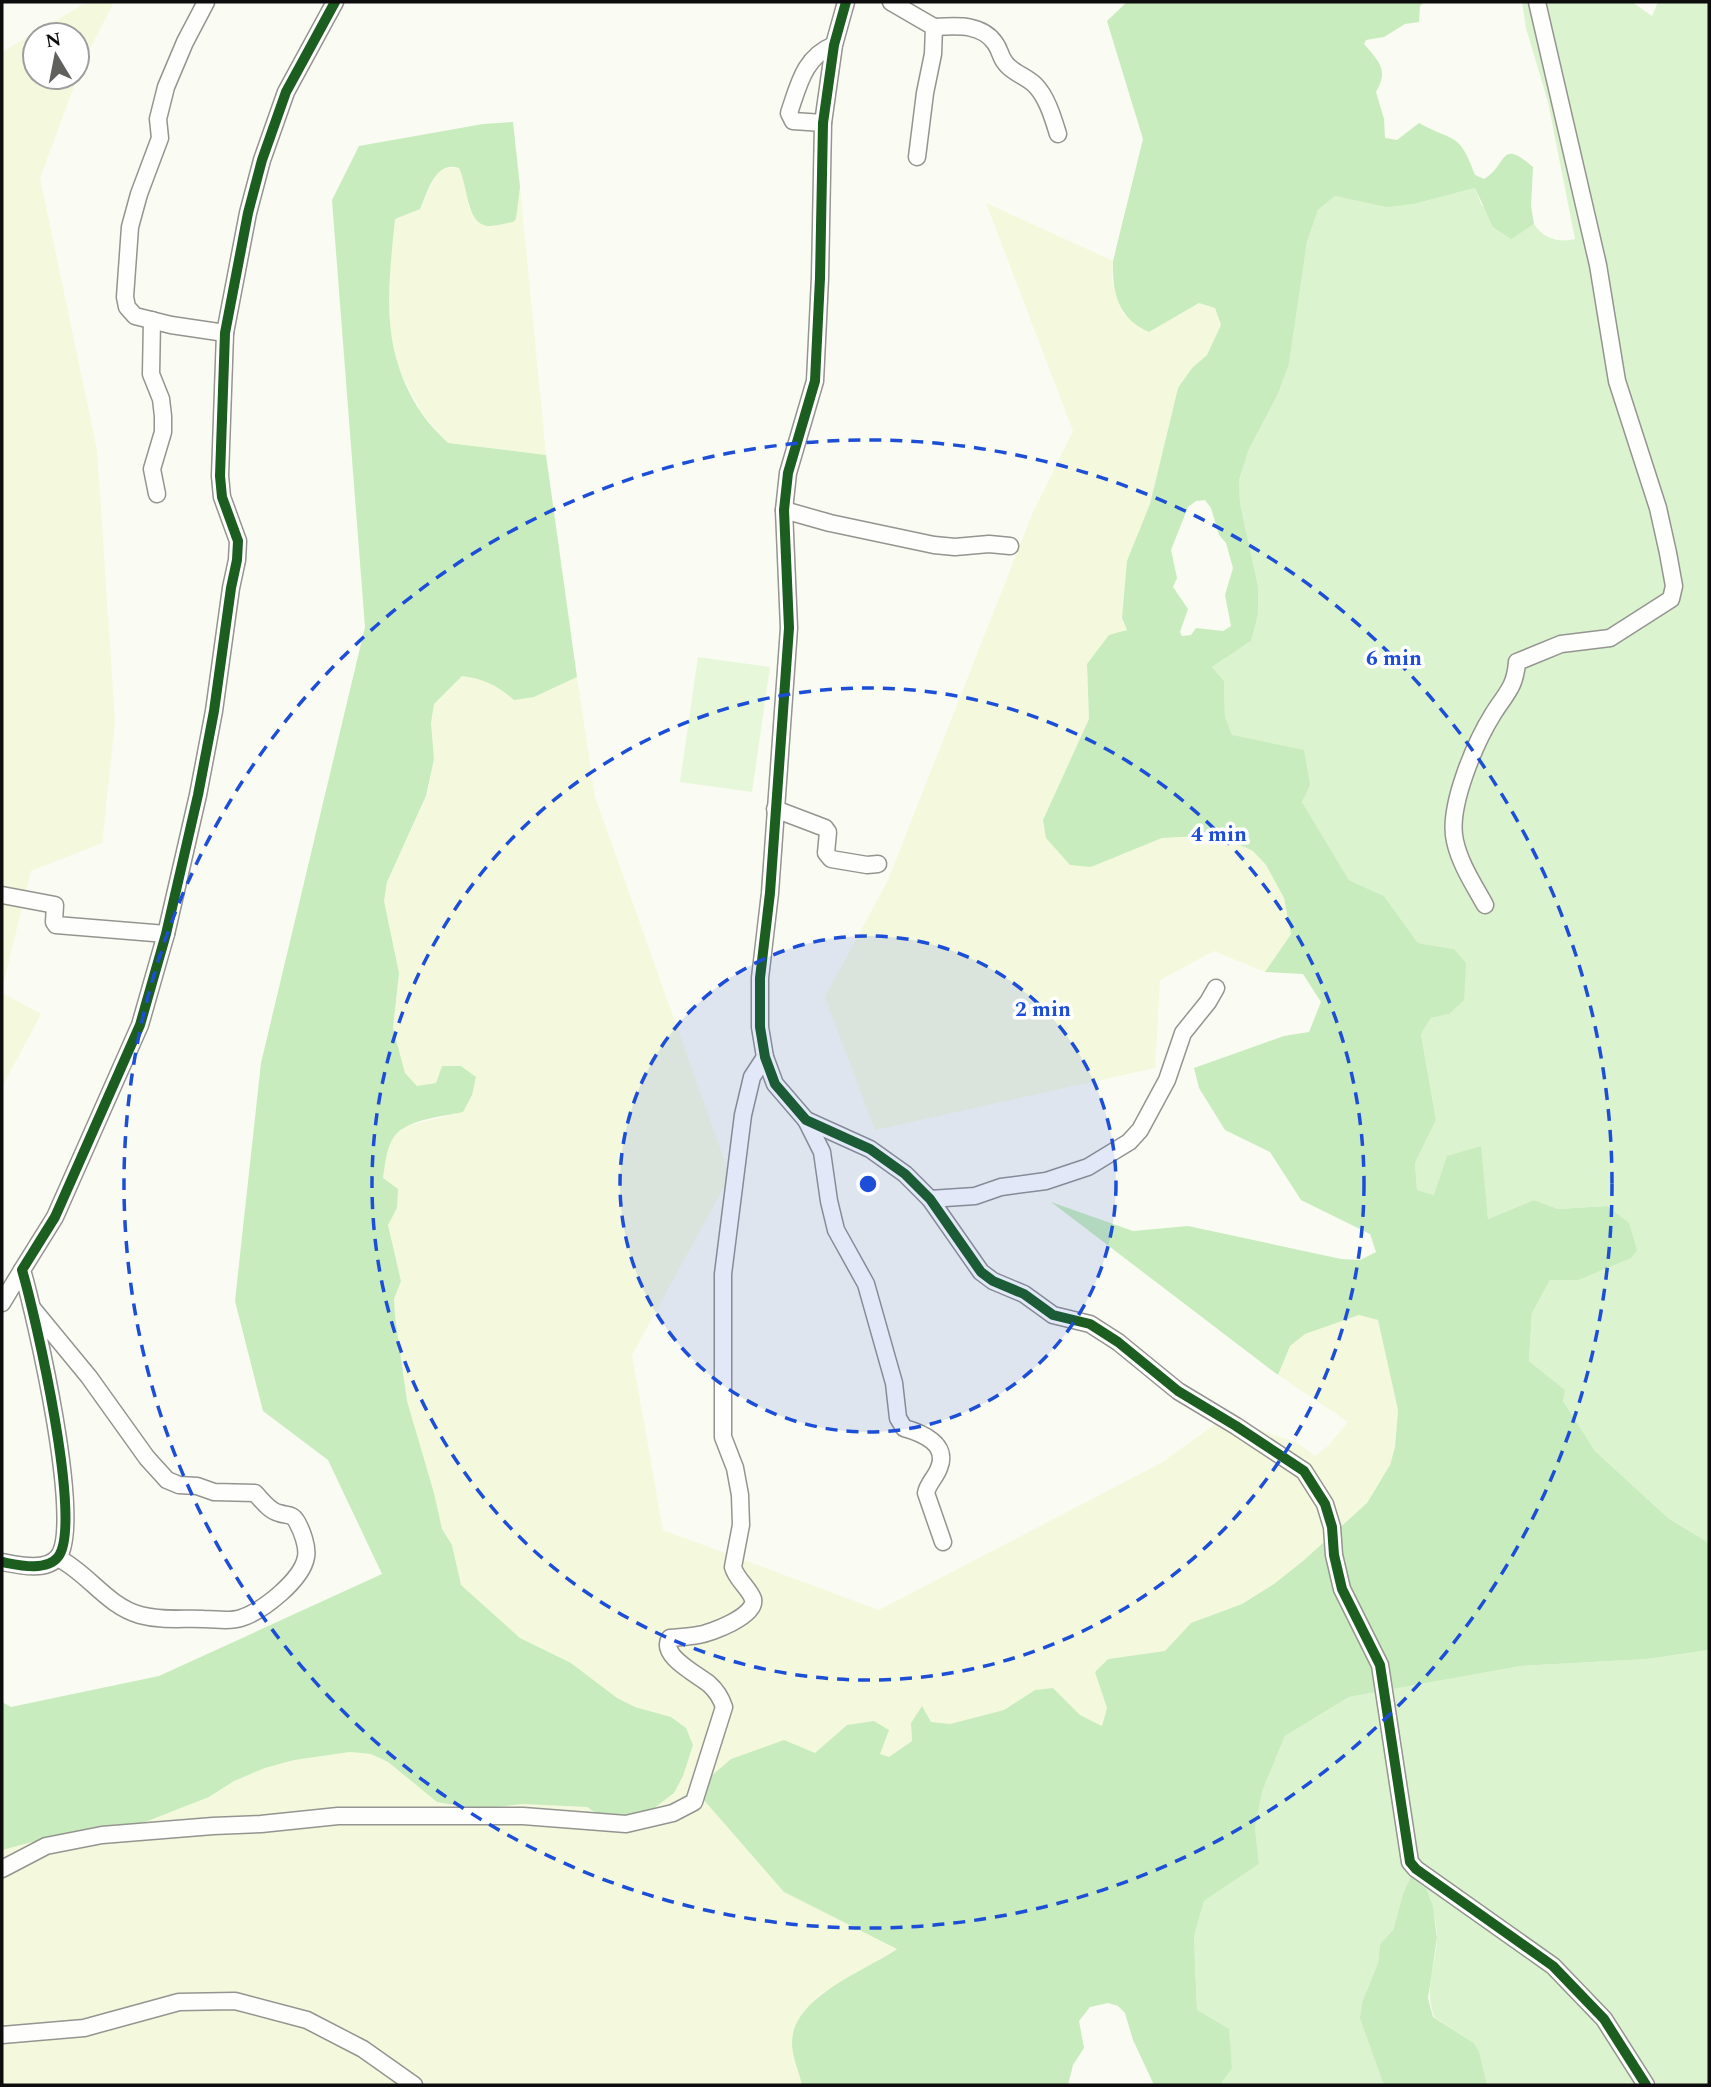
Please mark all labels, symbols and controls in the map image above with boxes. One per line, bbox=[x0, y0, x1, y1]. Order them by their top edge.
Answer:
north arrow bbox=[21, 21, 91, 91]
text: N bbox=[43, 25, 63, 56]
text: 6 min bbox=[1366, 643, 1422, 675]
text: 4 min bbox=[1191, 819, 1247, 851]
text: 2 min bbox=[1015, 994, 1071, 1026]
centre of rings bbox=[856, 1172, 880, 1196]

